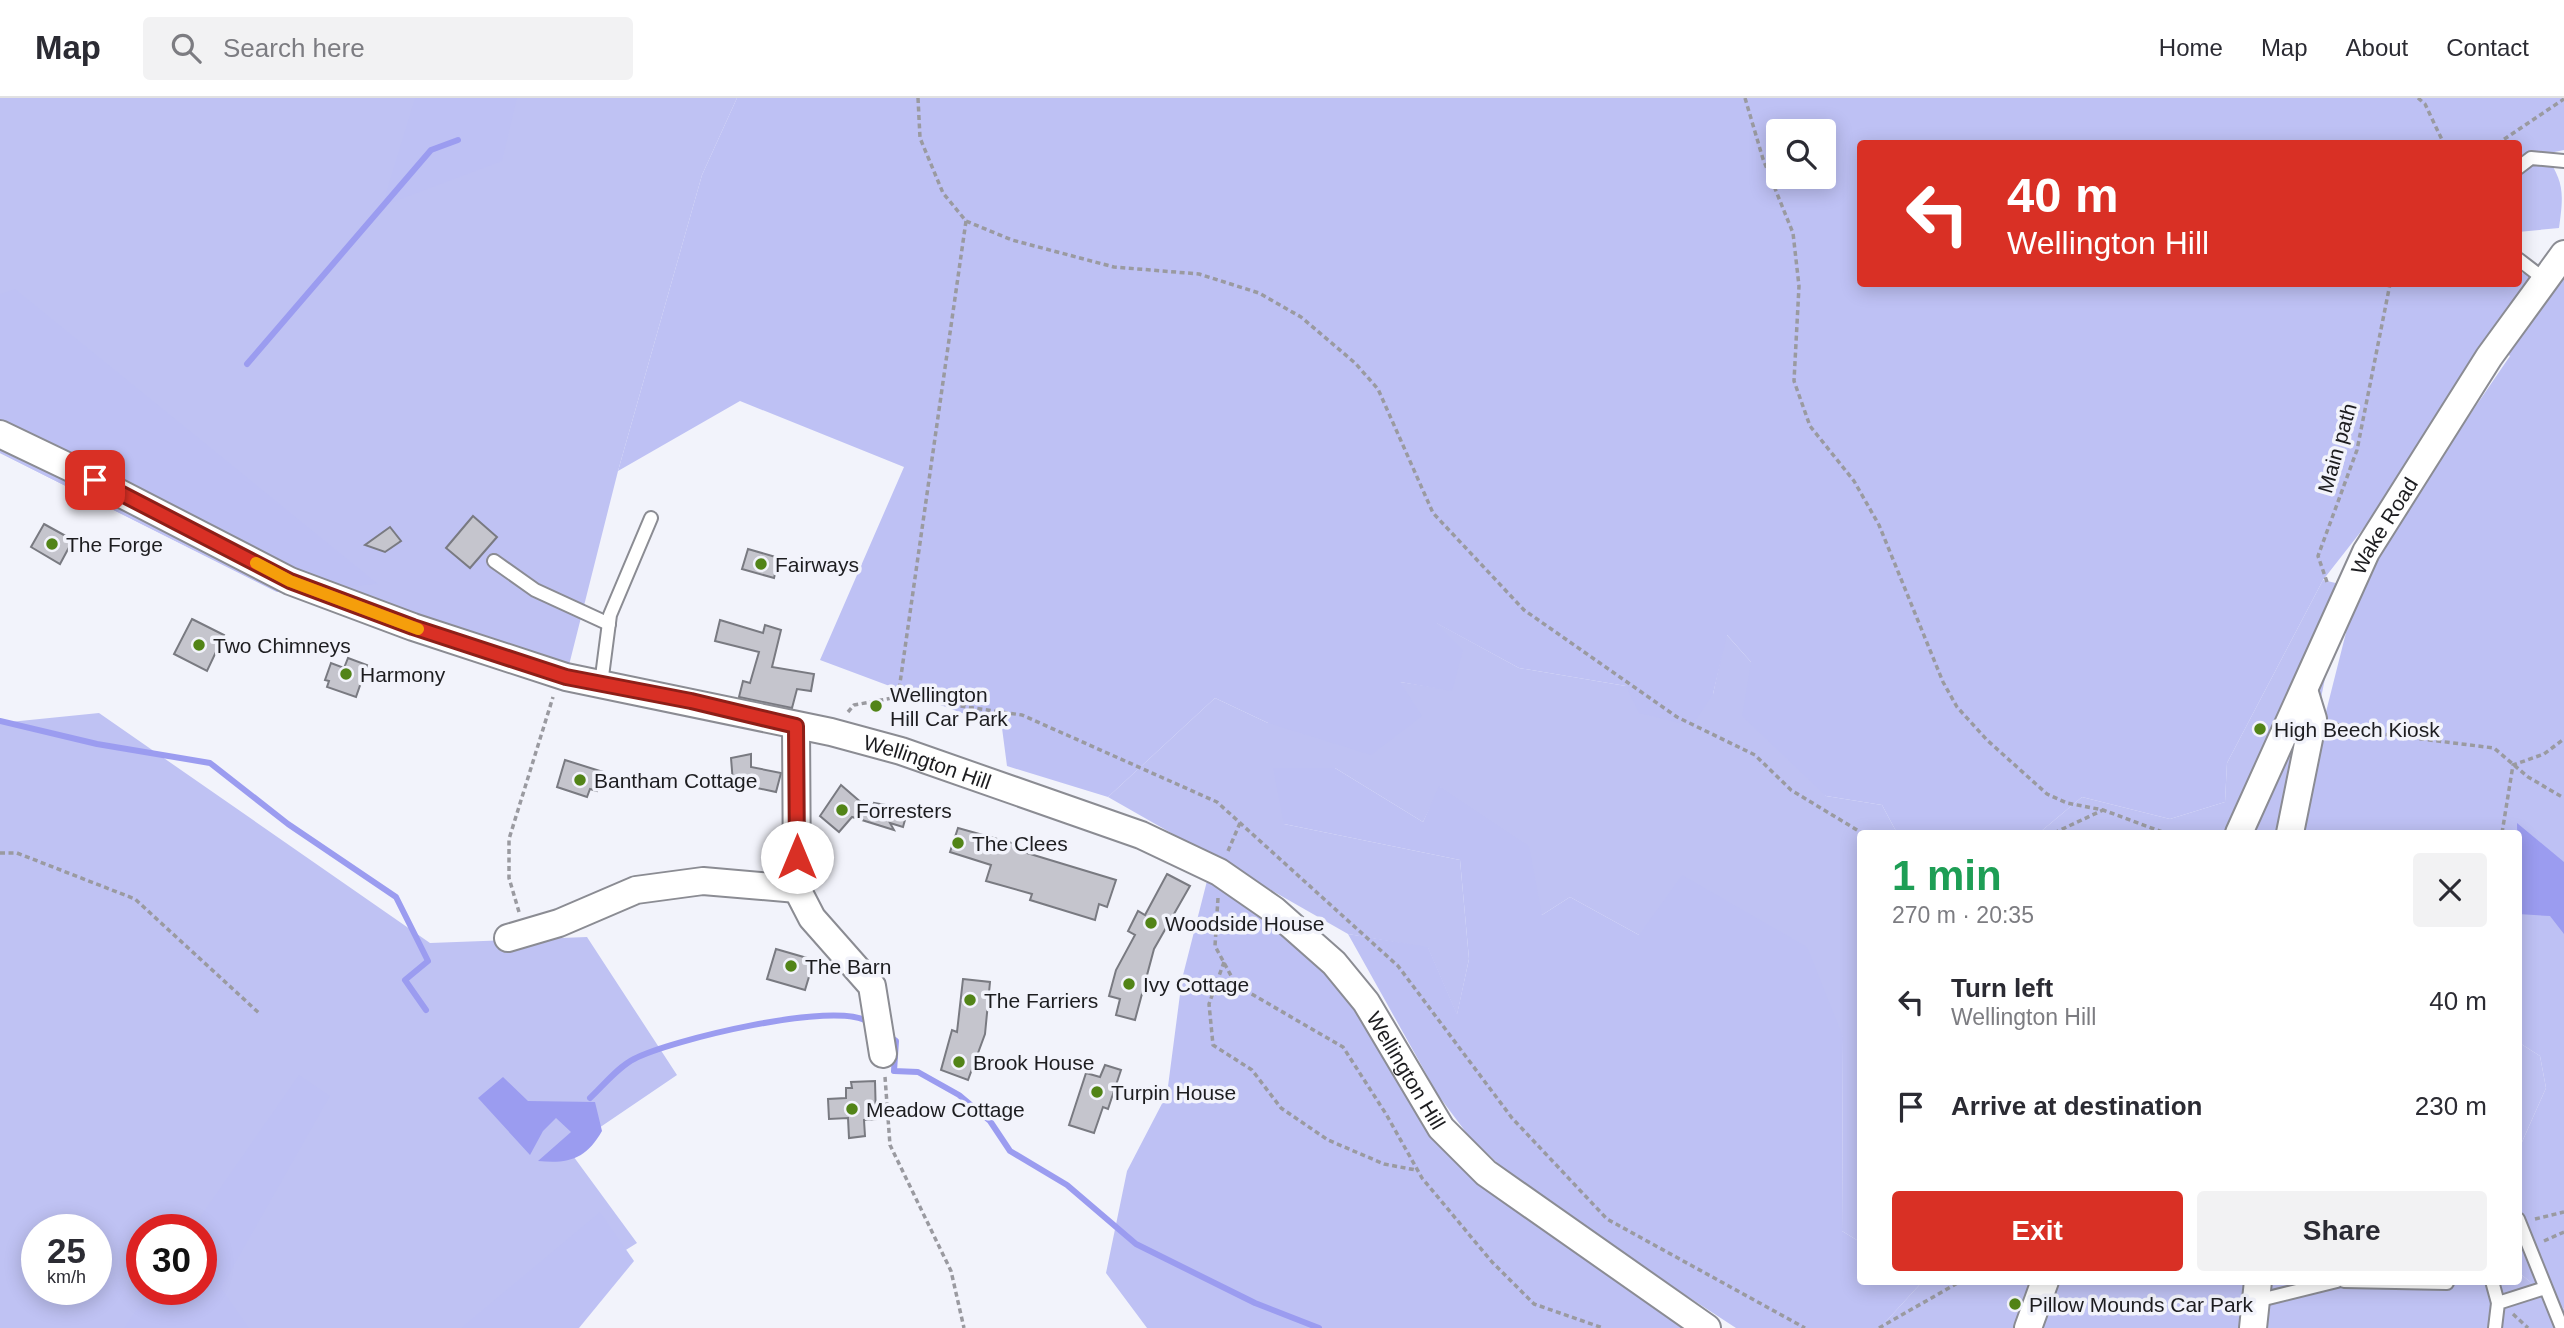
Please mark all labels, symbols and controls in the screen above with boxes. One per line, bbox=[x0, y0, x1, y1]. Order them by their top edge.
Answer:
search box bbox=[143, 17, 633, 80]
text: Map bbox=[35, 29, 101, 66]
icon: search bbox=[167, 29, 205, 67]
text: Search here bbox=[223, 33, 365, 63]
text: Home bbox=[2159, 34, 2223, 61]
text: Map bbox=[2261, 34, 2308, 61]
text: About bbox=[2346, 34, 2408, 61]
text: Contact bbox=[2446, 34, 2529, 61]
map controls bbox=[1766, 119, 1836, 189]
button: search bbox=[1766, 119, 1836, 189]
icon: left bbox=[1892, 168, 1983, 259]
text: 40 m bbox=[2007, 168, 2119, 222]
text: Wellington Hill bbox=[2007, 225, 2209, 261]
street label: Main path bbox=[2313, 400, 2361, 496]
pin bbox=[65, 450, 125, 510]
icon: arrive bbox=[76, 461, 114, 499]
street label: Wake Road bbox=[2346, 473, 2422, 578]
place label: The Forge bbox=[66, 533, 163, 556]
marker: The Forge bbox=[44, 536, 60, 552]
place label: Fairways bbox=[775, 553, 859, 576]
marker: Fairways bbox=[753, 556, 769, 572]
place label: Two Chimneys bbox=[213, 634, 351, 657]
marker: Two Chimneys bbox=[191, 637, 207, 653]
place label: Harmony bbox=[360, 663, 446, 686]
marker: Harmony bbox=[338, 666, 354, 682]
place label: Wellington Hill Car Park bbox=[890, 683, 1008, 730]
marker: Wellington Hill Car Park bbox=[868, 698, 884, 714]
place label: High Beech Kiosk bbox=[2274, 718, 2440, 741]
marker: High Beech Kiosk bbox=[2252, 721, 2268, 737]
street label: Wellington Hill bbox=[861, 730, 994, 793]
place label: Bantham Cottage bbox=[594, 769, 757, 792]
marker: Bantham Cottage bbox=[572, 772, 588, 788]
place label: Forresters bbox=[856, 799, 952, 822]
marker: Forresters bbox=[834, 802, 850, 818]
position arrow bbox=[760, 820, 834, 894]
place label: The Clees bbox=[972, 832, 1068, 855]
marker: The Clees bbox=[950, 835, 966, 851]
text: 1 min bbox=[1892, 852, 2002, 899]
button: close bbox=[2413, 853, 2487, 927]
text: 270 m · 20:35 bbox=[1892, 902, 2034, 928]
place label: Woodside House bbox=[1165, 912, 1325, 935]
marker: Woodside House bbox=[1143, 915, 1159, 931]
place label: The Barn bbox=[805, 955, 891, 978]
marker: The Barn bbox=[783, 958, 799, 974]
place label: Ivy Cottage bbox=[1143, 973, 1249, 996]
text: Turn left bbox=[1951, 973, 2053, 1003]
marker: Ivy Cottage bbox=[1121, 976, 1137, 992]
icon: left bbox=[1892, 983, 1930, 1021]
text: 40 m bbox=[2429, 986, 2487, 1016]
place label: The Farriers bbox=[984, 989, 1098, 1012]
marker: The Farriers bbox=[962, 992, 978, 1008]
text: Wellington Hill bbox=[1951, 1004, 2096, 1030]
street label: Wellington Hill bbox=[1363, 1007, 1450, 1133]
place label: Brook House bbox=[973, 1051, 1094, 1074]
marker: Brook House bbox=[951, 1054, 967, 1070]
place label: Turpin House bbox=[1111, 1081, 1236, 1104]
marker: Turpin House bbox=[1089, 1084, 1105, 1100]
icon: arrive bbox=[1892, 1088, 1930, 1126]
text: Arrive at destination bbox=[1951, 1091, 2202, 1121]
text: 230 m bbox=[2415, 1091, 2487, 1121]
place label: Meadow Cottage bbox=[866, 1098, 1025, 1121]
marker: Meadow Cottage bbox=[844, 1101, 860, 1117]
button: Exit bbox=[1892, 1191, 2183, 1271]
button: Share bbox=[2197, 1191, 2487, 1271]
speed limit sign: 30 bbox=[126, 1214, 217, 1305]
text: 25 bbox=[47, 1231, 86, 1270]
text: km/h bbox=[47, 1267, 86, 1287]
place label: Pillow Mounds Car Park bbox=[2029, 1293, 2254, 1316]
marker: Pillow Mounds Car Park bbox=[2007, 1296, 2023, 1312]

